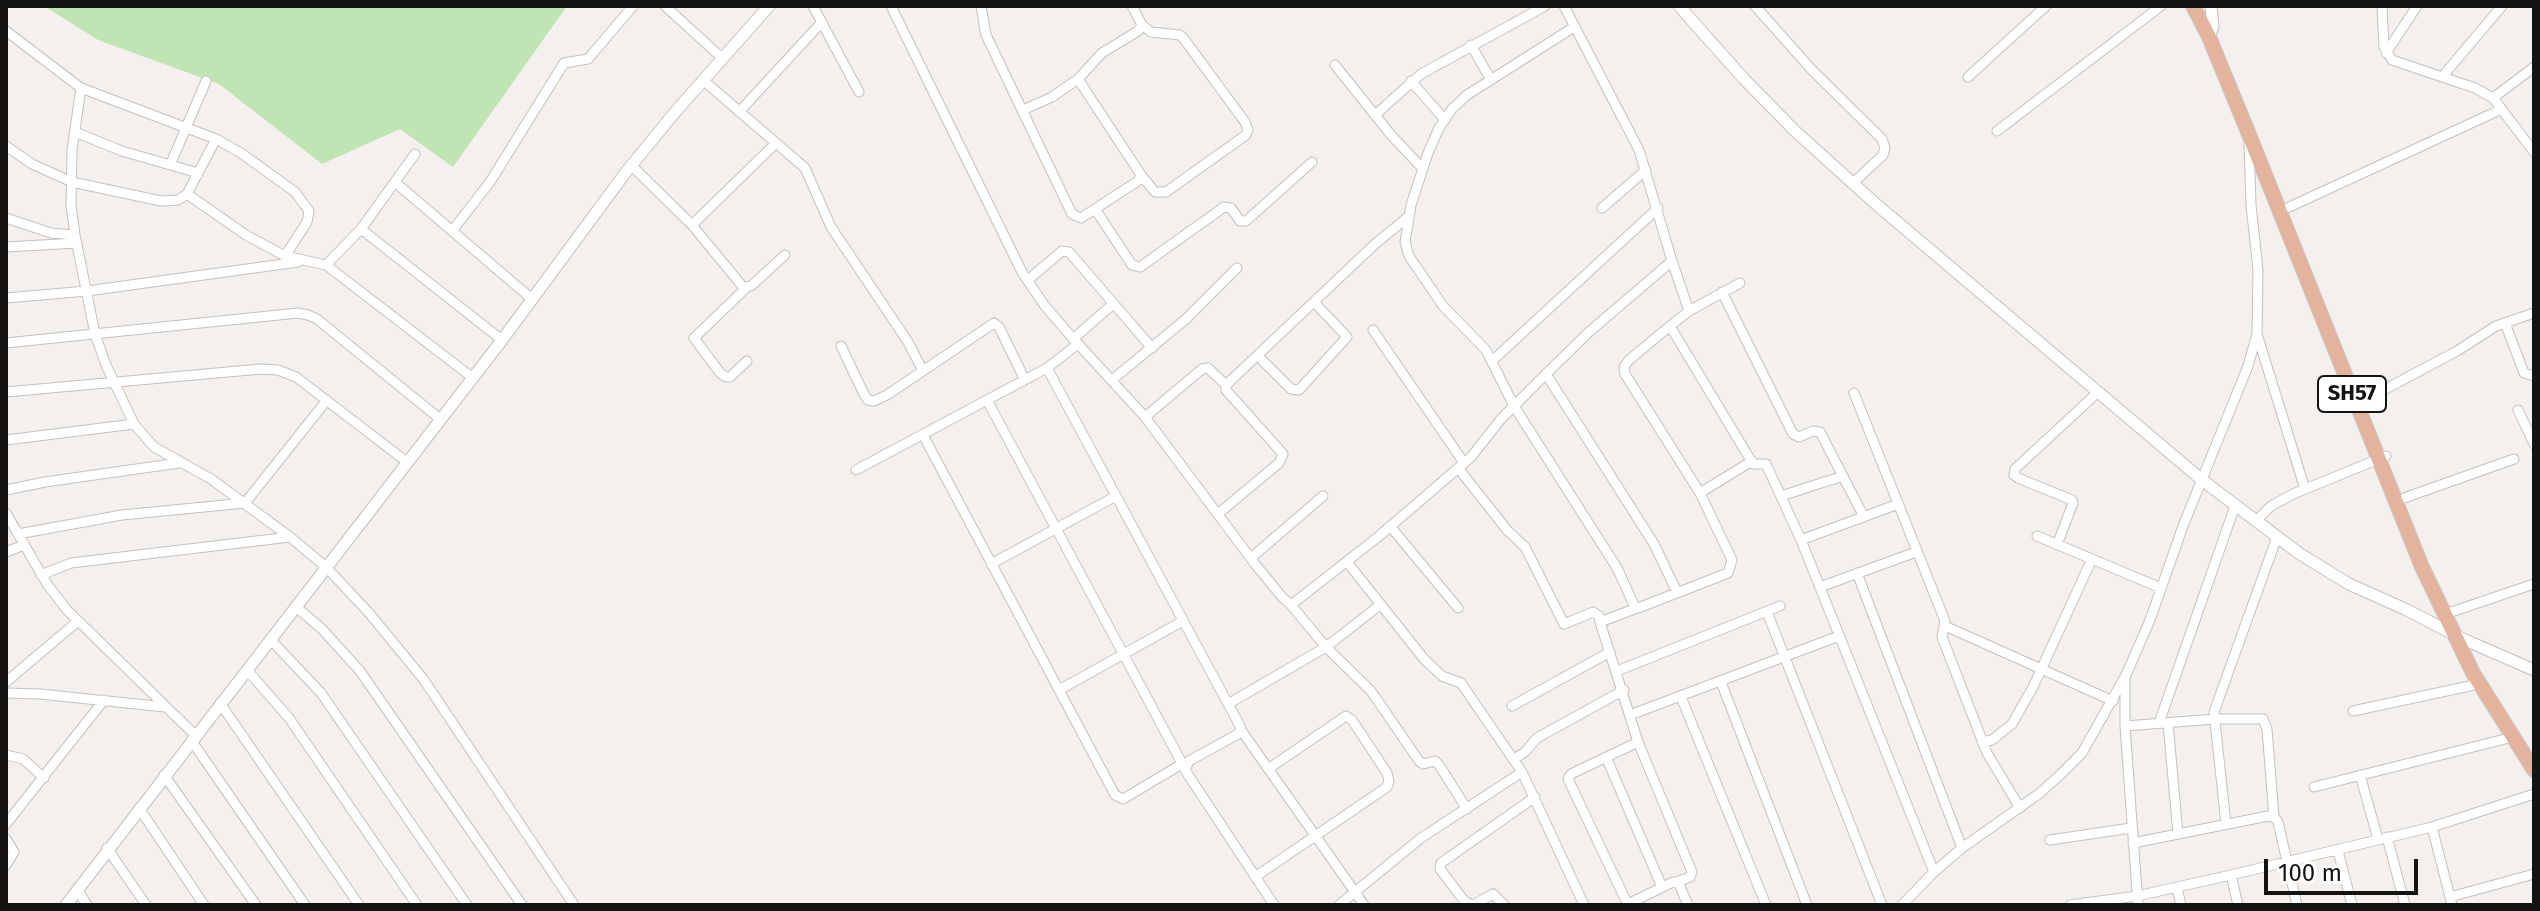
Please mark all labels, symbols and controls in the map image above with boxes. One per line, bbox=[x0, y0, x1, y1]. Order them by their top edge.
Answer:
road number: SH57 bbox=[2318, 376, 2386, 412]
scale bar bbox=[2268, 843, 2422, 893]
text: 100 m bbox=[2278, 859, 2342, 887]

